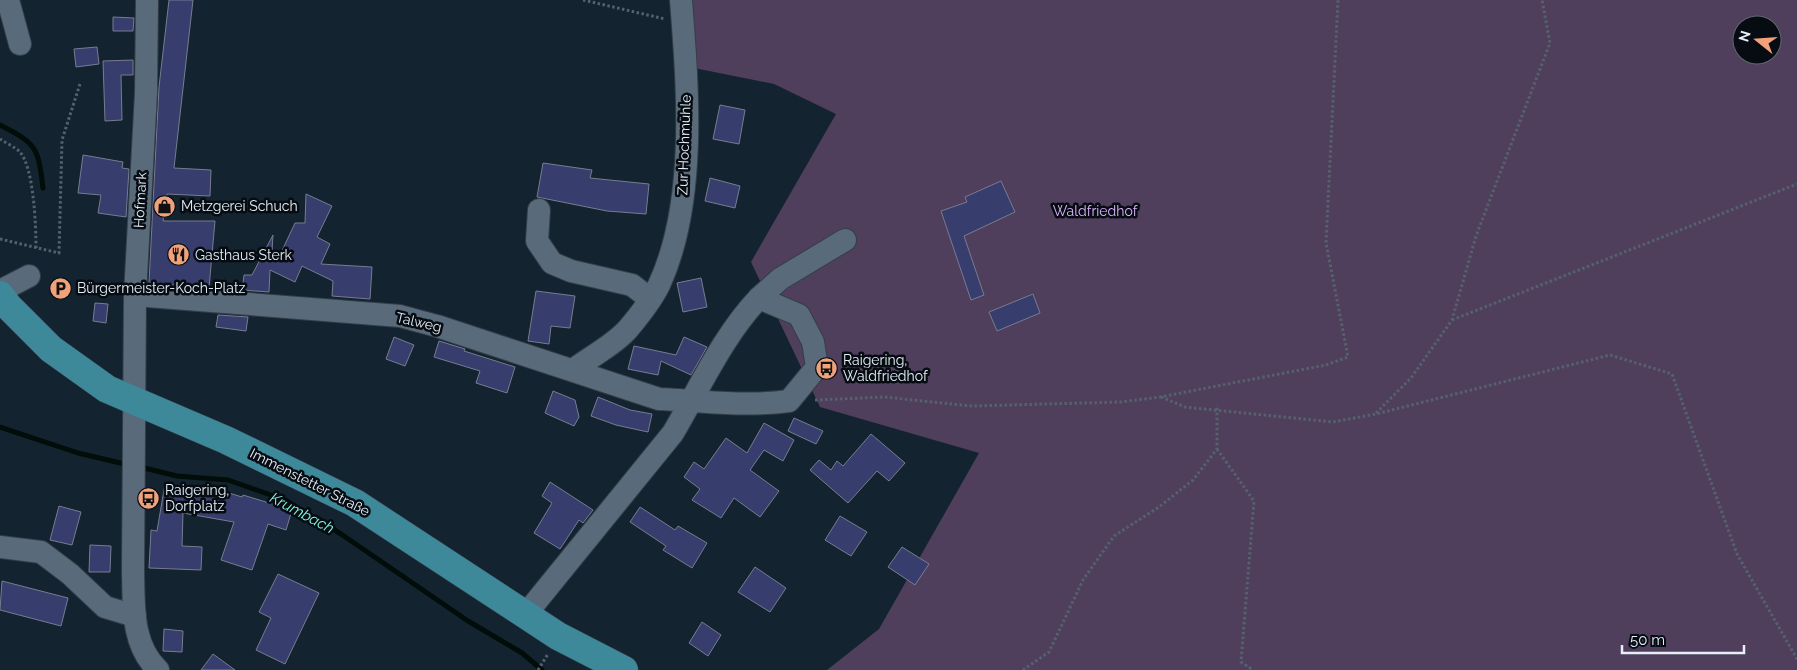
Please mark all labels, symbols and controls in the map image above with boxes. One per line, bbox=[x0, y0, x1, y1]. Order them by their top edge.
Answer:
north arrow bbox=[1732, 15, 1782, 65]
text: N bbox=[1735, 29, 1754, 44]
street label: Zur Hochmühle bbox=[674, 94, 694, 196]
street label: Hofmark bbox=[131, 171, 149, 228]
shop icon: Metzgerei Schuch bbox=[153, 194, 177, 218]
place label: Metzgerei Schuch bbox=[181, 198, 298, 214]
park label: Waldfriedhof bbox=[1053, 203, 1139, 219]
restaurant icon: Gasthaus Sterk bbox=[167, 243, 191, 267]
place label: Gasthaus Sterk bbox=[195, 247, 293, 263]
parking icon: Bürgermeister-Koch-Platz bbox=[49, 276, 73, 300]
place label: Bürgermeister-Koch-Platz bbox=[77, 280, 246, 296]
street label: Talweg bbox=[395, 309, 443, 335]
place label: Raigering, Waldfriedhof bbox=[843, 352, 929, 384]
bus stop icon: Raigering, Waldfriedhof bbox=[815, 356, 839, 380]
street label: Immenstetter Straße bbox=[247, 445, 373, 519]
place label: Raigering, Dorfplatz bbox=[165, 482, 230, 514]
bus stop icon: Raigering, Dorfplatz bbox=[137, 486, 161, 510]
water label: Krumbach bbox=[267, 489, 337, 537]
scale bar bbox=[1622, 622, 1744, 654]
text: 50 m bbox=[1630, 631, 1665, 649]

